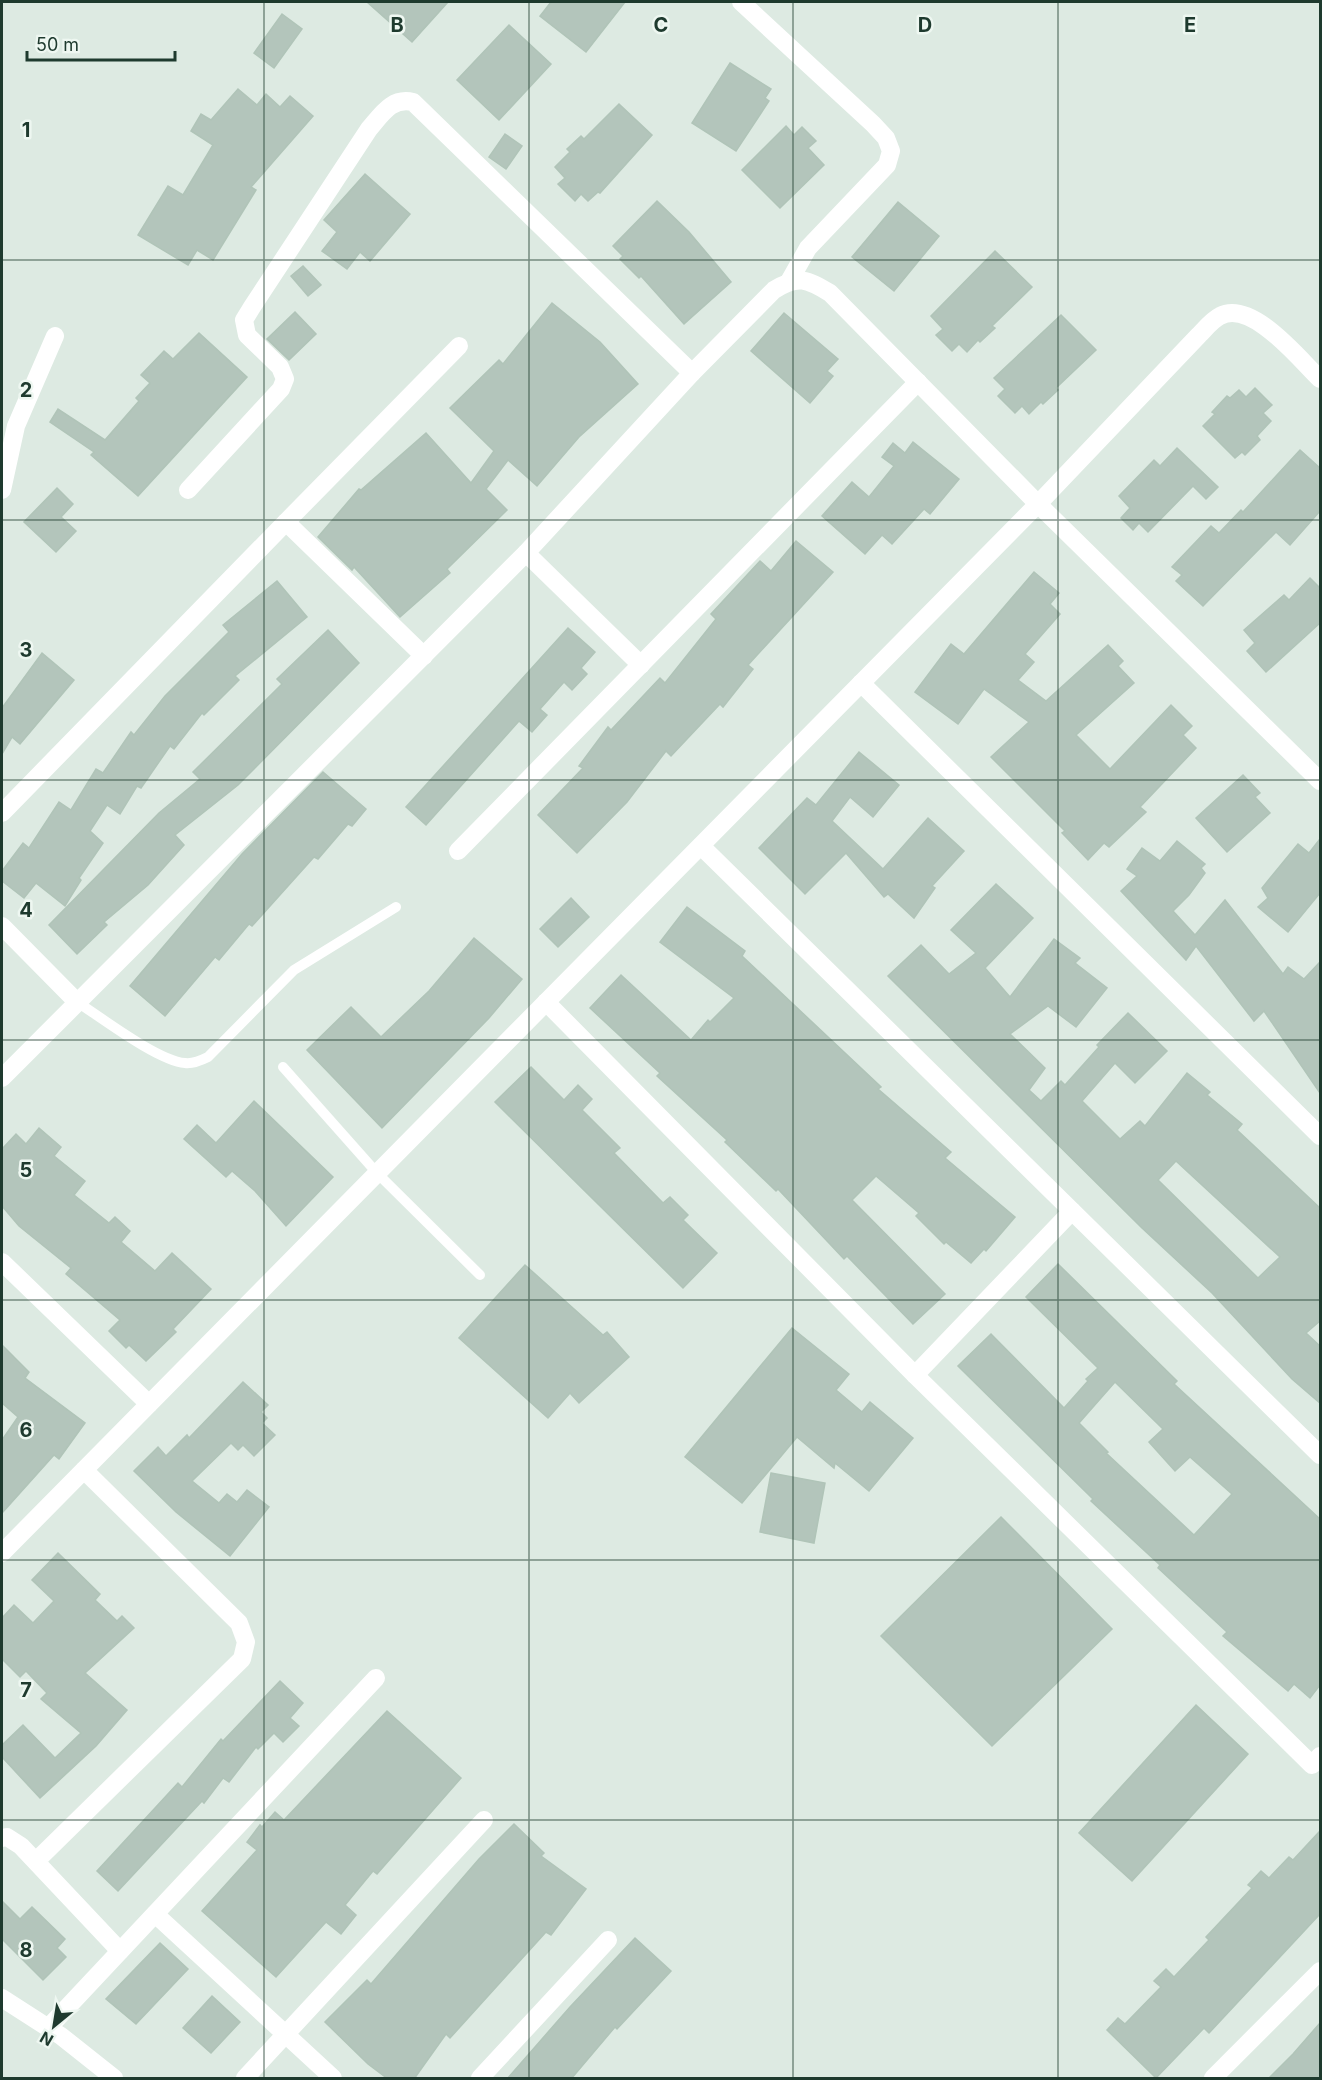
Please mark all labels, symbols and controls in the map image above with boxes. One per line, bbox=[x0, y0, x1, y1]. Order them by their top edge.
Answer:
text: B bbox=[390, 13, 404, 37]
text: C bbox=[654, 13, 668, 37]
text: D bbox=[918, 13, 932, 37]
text: E bbox=[1184, 13, 1196, 37]
scale bar bbox=[27, 24, 176, 62]
text: 50 m bbox=[36, 34, 79, 55]
text: 1 bbox=[22, 118, 30, 142]
text: 2 bbox=[20, 378, 32, 402]
text: 3 bbox=[20, 638, 32, 662]
text: 4 bbox=[19, 898, 33, 922]
text: 5 bbox=[20, 1158, 32, 1182]
text: 6 bbox=[20, 1418, 33, 1442]
text: 7 bbox=[20, 1678, 32, 1702]
text: 8 bbox=[19, 1938, 33, 1962]
north arrow bbox=[24, 1996, 84, 2056]
text: N bbox=[36, 2027, 57, 2051]

